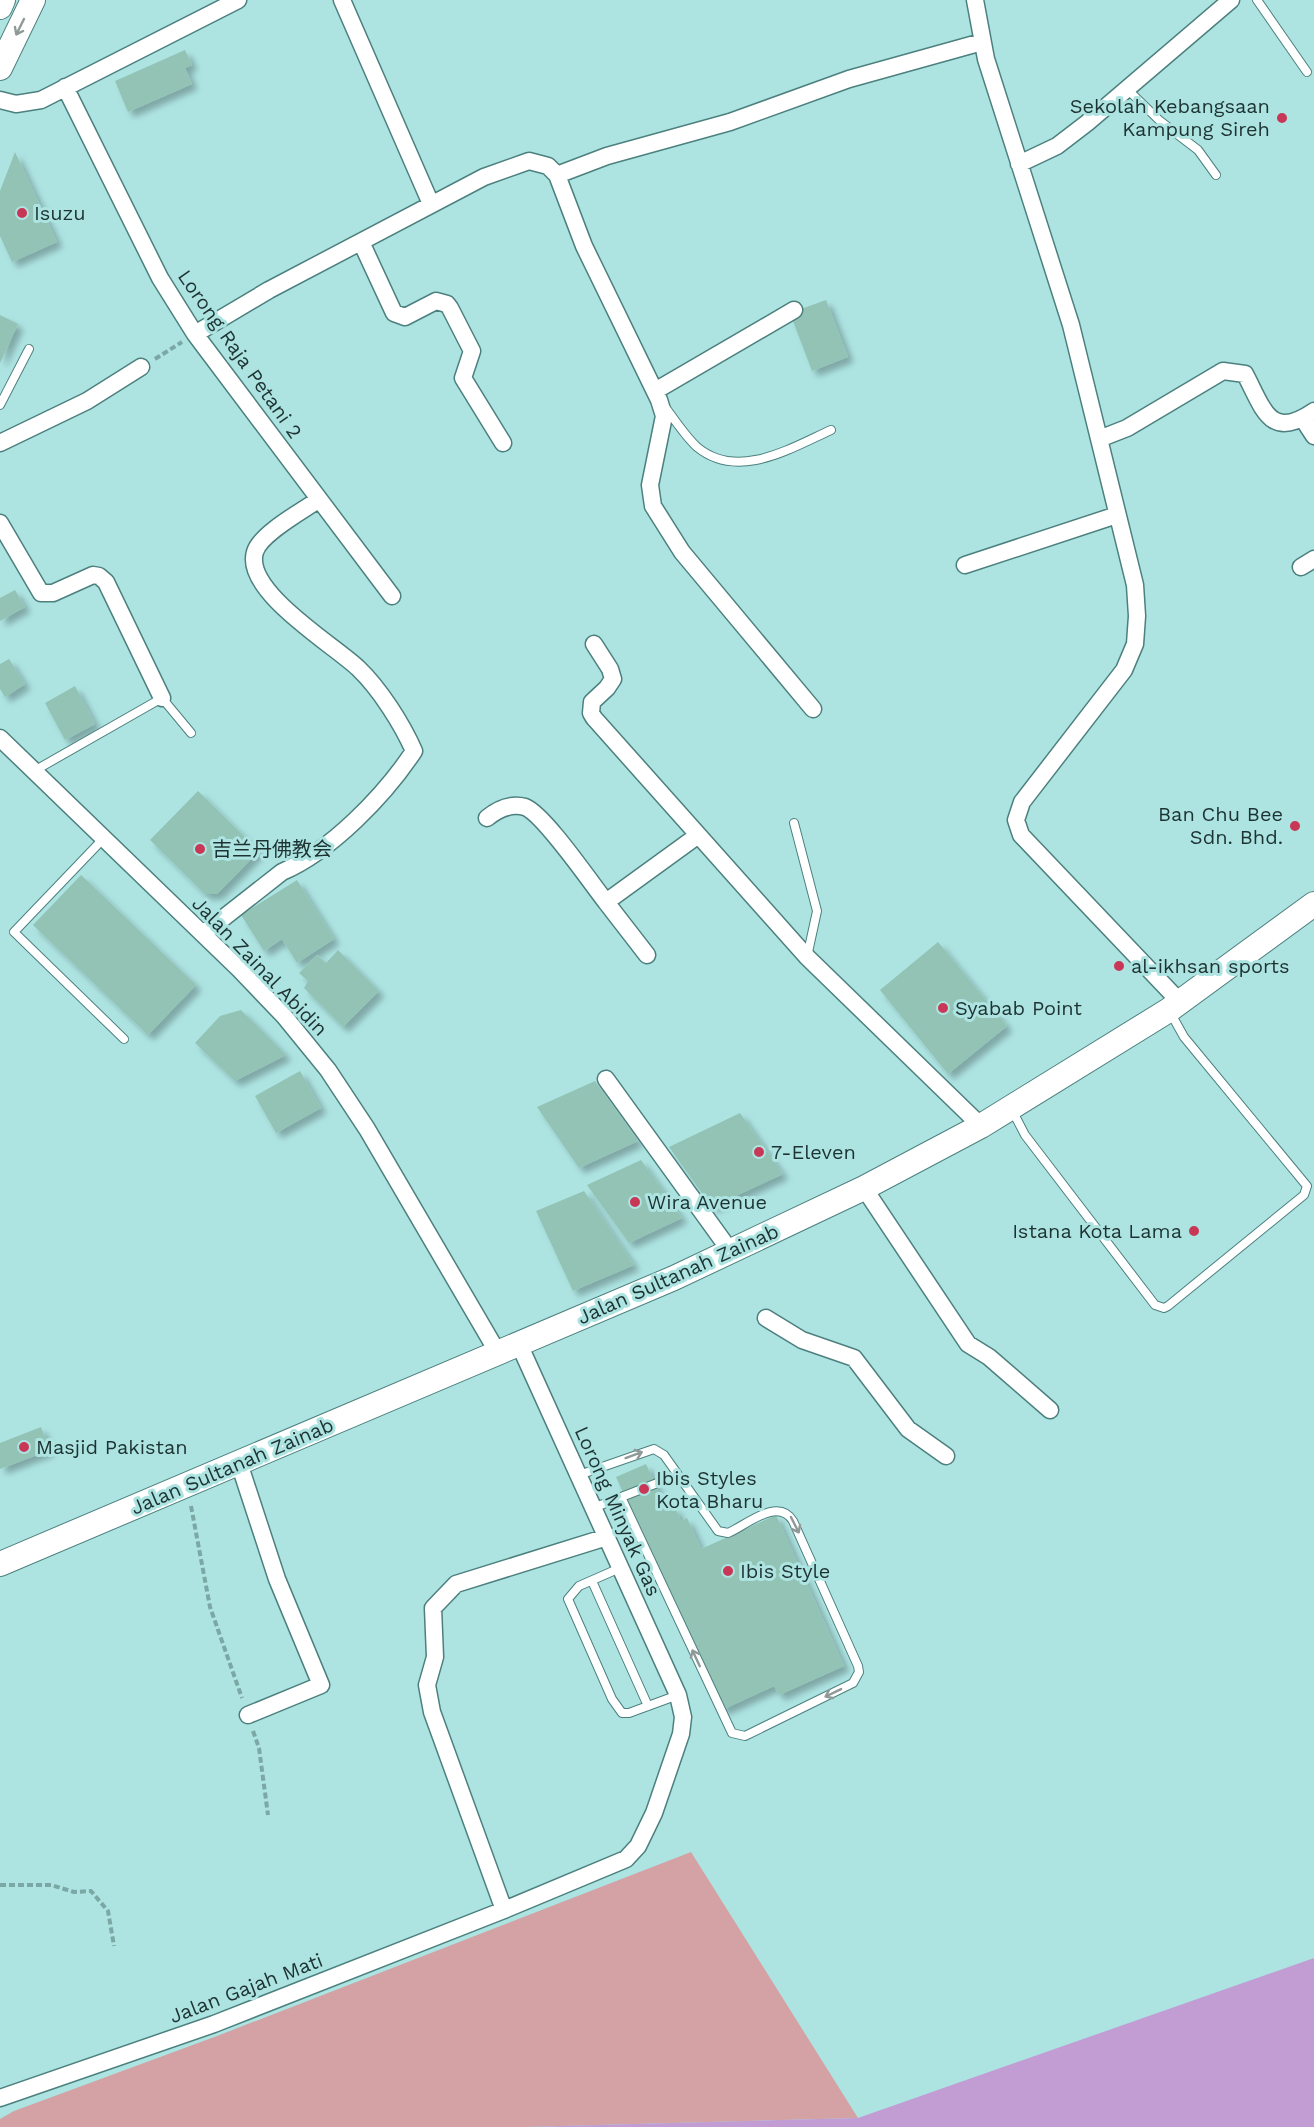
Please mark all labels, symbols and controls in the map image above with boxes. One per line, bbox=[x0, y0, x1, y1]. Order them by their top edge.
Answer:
one-way arrow bbox=[13, 18, 25, 36]
place label: Sekolah Kebangsaan Kampung Sireh bbox=[1070, 94, 1270, 141]
marker: Sekolah Kebangsaan Kampung Sireh bbox=[1275, 111, 1289, 125]
place label: Isuzu bbox=[34, 201, 86, 225]
marker: Isuzu bbox=[15, 206, 29, 220]
street label: Lorong Raja Petani 2 bbox=[173, 265, 307, 443]
place label: Ban Chu Bee Sdn. Bhd. bbox=[1158, 802, 1283, 849]
marker: Ban Chu Bee Sdn. Bhd. bbox=[1288, 819, 1302, 833]
place label: 吉兰丹佛教会 bbox=[212, 837, 332, 861]
marker: 吉兰丹佛教会 bbox=[193, 842, 207, 856]
street label: Jalan Zainal Abidin bbox=[187, 891, 333, 1041]
place label: al-ikhsan sports bbox=[1131, 954, 1289, 978]
marker: al-ikhsan sports bbox=[1112, 959, 1126, 973]
place label: Syabab Point bbox=[955, 996, 1082, 1020]
marker: Syabab Point bbox=[936, 1001, 950, 1015]
place label: 7-Eleven bbox=[771, 1140, 856, 1164]
marker: 7-Eleven bbox=[752, 1145, 766, 1159]
place label: Wira Avenue bbox=[647, 1190, 767, 1214]
marker: Wira Avenue bbox=[628, 1195, 642, 1209]
street label: Jalan Sultanah Zainab bbox=[574, 1219, 782, 1329]
place label: Istana Kota Lama bbox=[1012, 1219, 1182, 1243]
marker: Istana Kota Lama bbox=[1187, 1224, 1201, 1238]
street label: Jalan Sultanah Zainab bbox=[127, 1412, 337, 1520]
street label: Lorong Minyak Gas bbox=[570, 1422, 666, 1600]
place label: Masjid Pakistan bbox=[36, 1435, 188, 1459]
marker: Masjid Pakistan bbox=[17, 1440, 31, 1454]
one-way arrow bbox=[624, 1448, 643, 1459]
place label: Ibis Styles Kota Bharu bbox=[656, 1466, 763, 1513]
marker: Ibis Styles Kota Bharu bbox=[637, 1482, 651, 1496]
one-way arrow bbox=[789, 1516, 801, 1534]
place label: Ibis Style bbox=[740, 1559, 830, 1583]
marker: Ibis Style bbox=[721, 1564, 735, 1578]
one-way arrow bbox=[690, 1650, 702, 1668]
one-way arrow bbox=[824, 1687, 842, 1699]
street label: Jalan Gajah Mati bbox=[166, 1948, 326, 2028]

